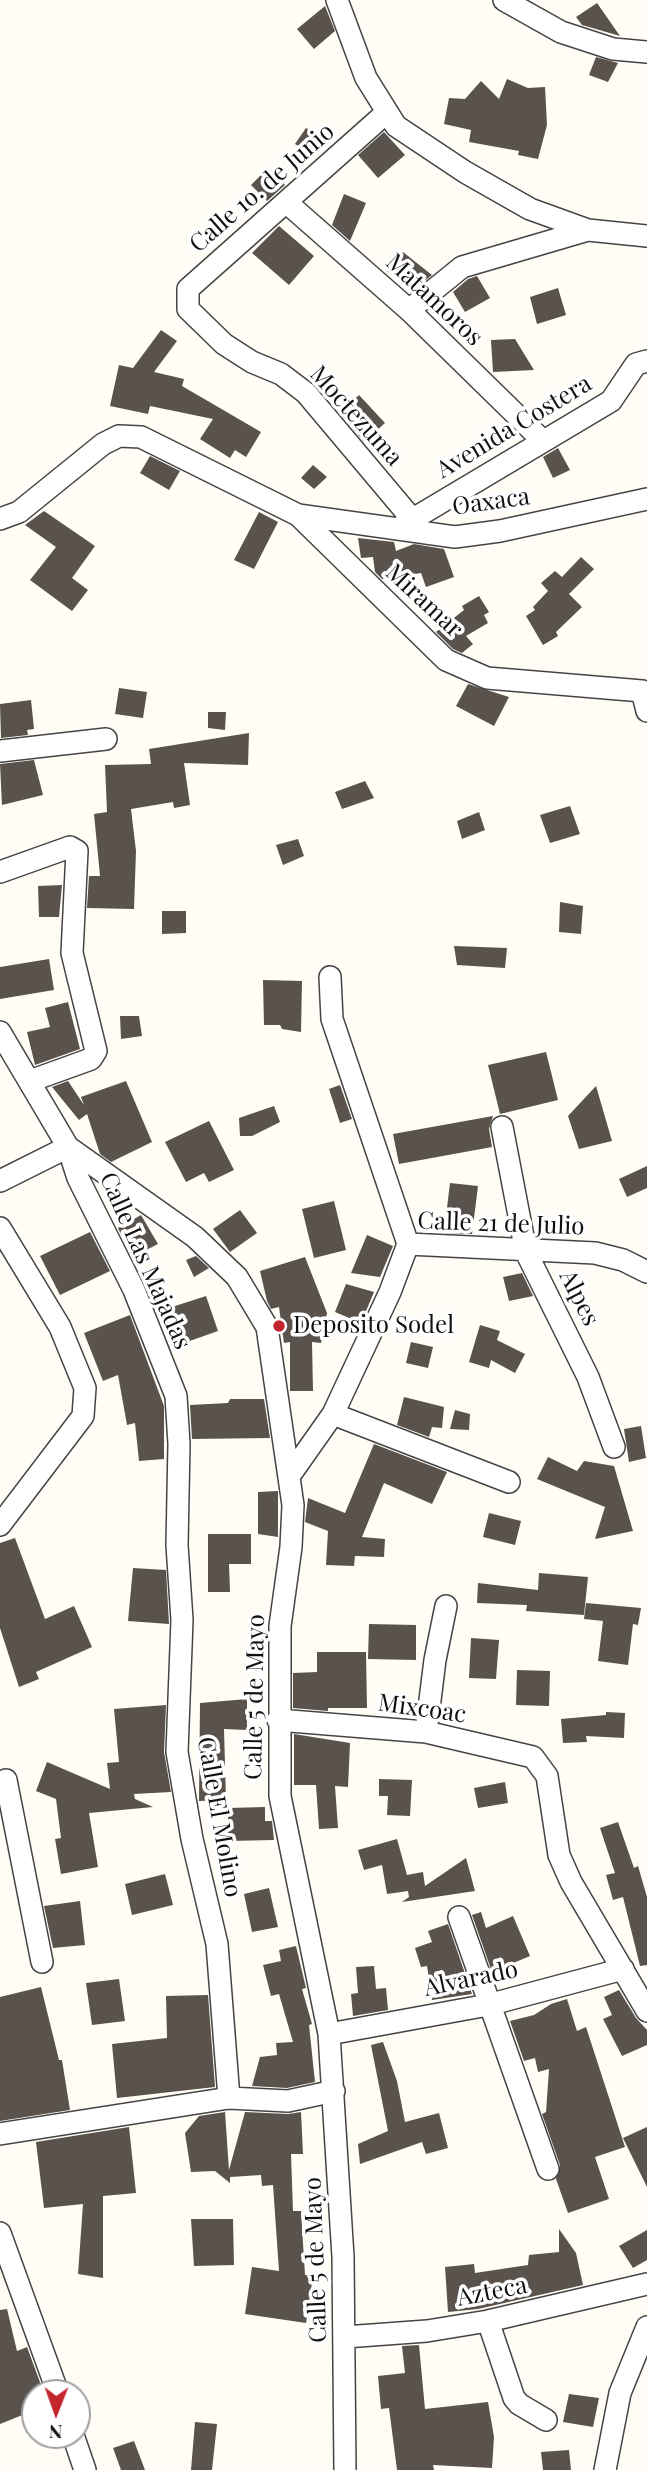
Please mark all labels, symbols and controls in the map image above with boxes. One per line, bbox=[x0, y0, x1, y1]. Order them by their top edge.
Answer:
street label: Calle 1o. de Junio bbox=[184, 117, 340, 259]
street label: Matamoros bbox=[380, 248, 488, 352]
street label: Moctezuma bbox=[304, 360, 408, 472]
street label: Avenida Costera bbox=[431, 369, 597, 485]
street label: Oaxaca bbox=[450, 482, 532, 522]
street label: Miramar bbox=[380, 558, 468, 644]
street label: Calle Las Majadas bbox=[93, 1168, 197, 1354]
street label: Calle 21 de Julio bbox=[417, 1207, 585, 1241]
street label: Alpes bbox=[553, 1265, 605, 1331]
place label: Deposito Sodel bbox=[293, 1312, 454, 1340]
marker: Deposito Sodel bbox=[271, 1318, 287, 1334]
street label: Calle 5 de Mayo bbox=[239, 1614, 271, 1780]
street label: Mixcoac bbox=[376, 1689, 468, 1729]
street label: Calle El Molino bbox=[191, 1735, 247, 1899]
street label: Alvarado bbox=[421, 1955, 521, 2003]
street label: Calle 5 de Mayo bbox=[299, 2177, 333, 2343]
street label: Azteca bbox=[455, 2271, 529, 2313]
north arrow bbox=[21, 2379, 91, 2449]
text: N bbox=[49, 2420, 63, 2446]

